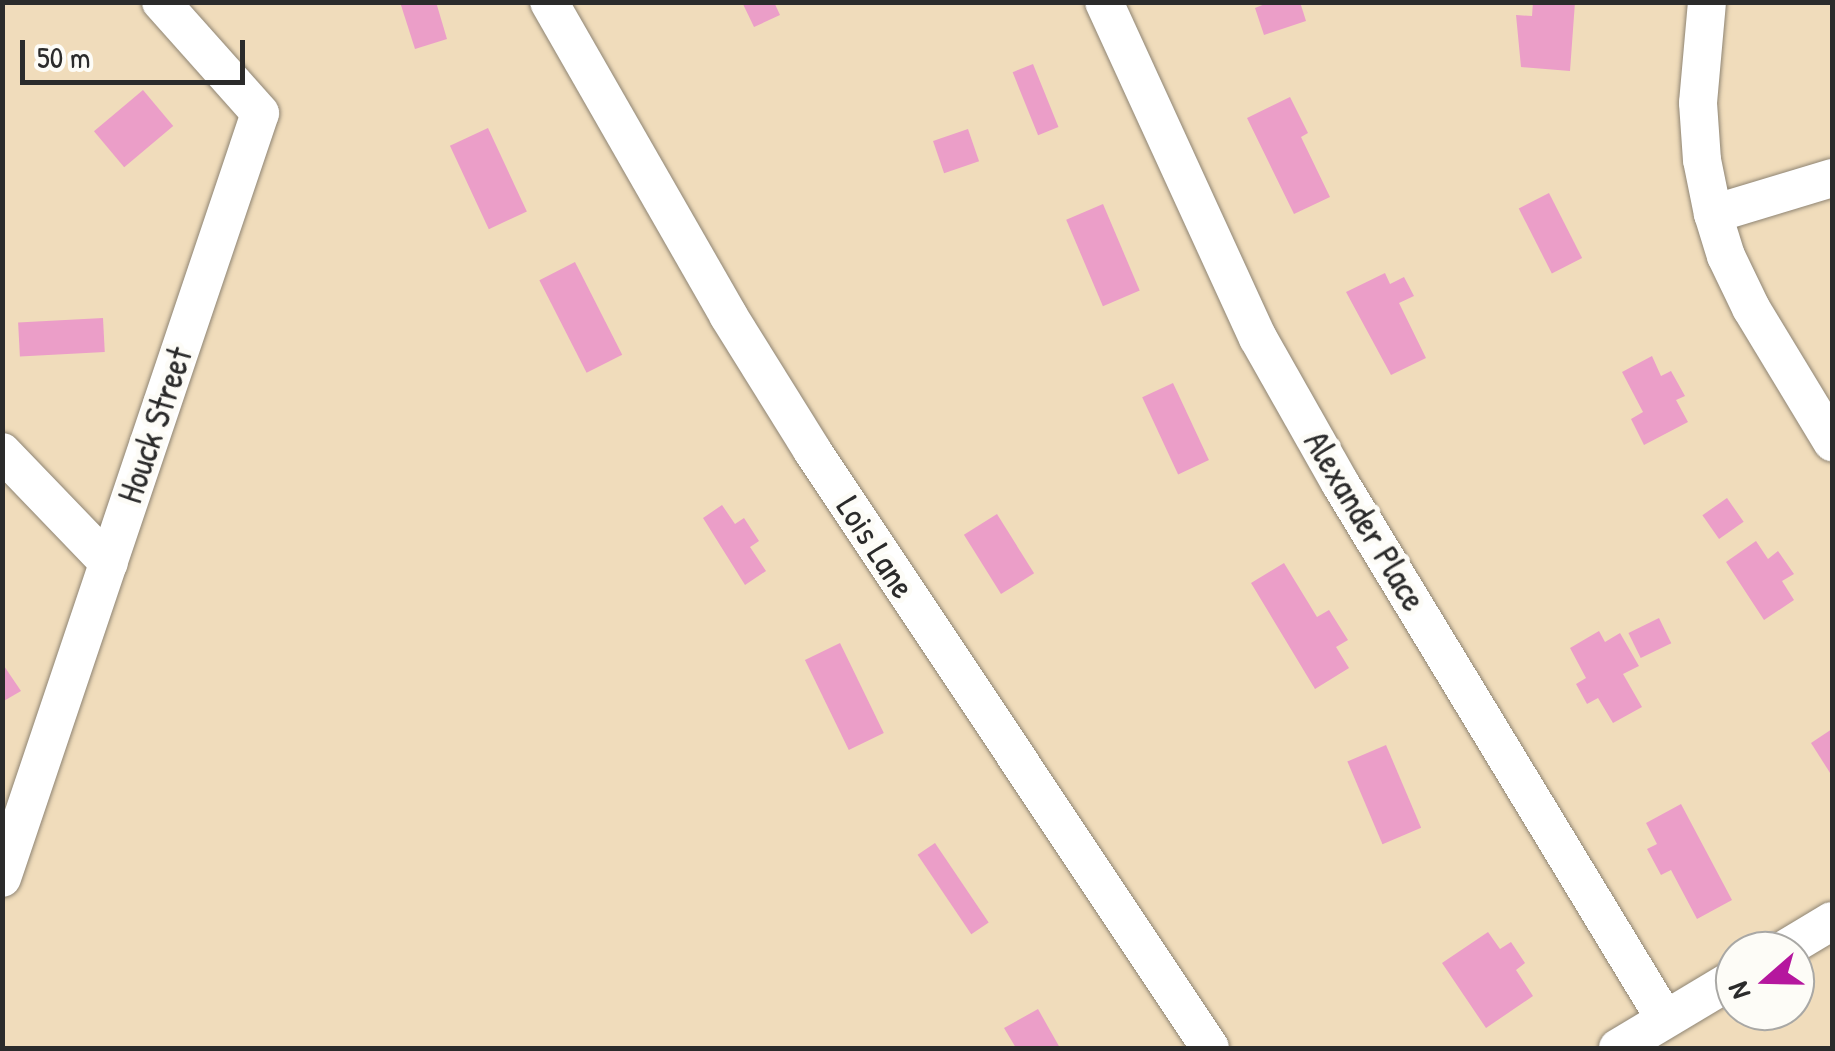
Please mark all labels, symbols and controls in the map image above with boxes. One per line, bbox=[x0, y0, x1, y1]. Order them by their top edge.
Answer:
scale bar bbox=[25, 20, 250, 82]
text: 50 m bbox=[37, 37, 90, 77]
street label: Houck Street bbox=[109, 342, 201, 508]
street label: Alexander Place bbox=[1295, 424, 1435, 618]
street label: Lois Lane bbox=[828, 488, 924, 606]
north arrow bbox=[1715, 931, 1815, 1031]
text: N bbox=[1718, 977, 1759, 1004]

